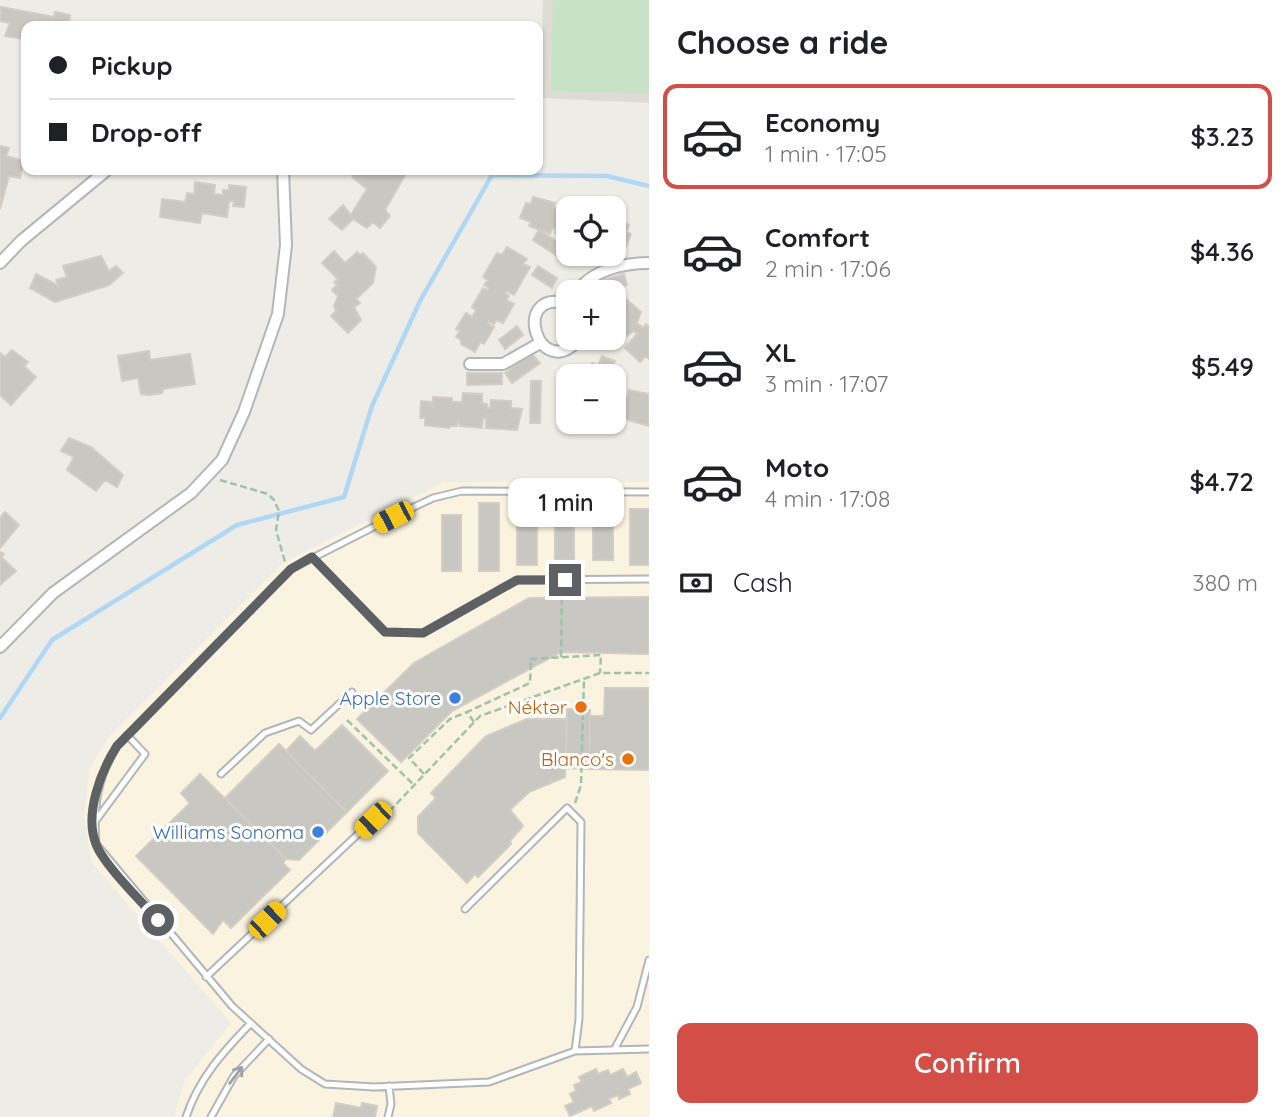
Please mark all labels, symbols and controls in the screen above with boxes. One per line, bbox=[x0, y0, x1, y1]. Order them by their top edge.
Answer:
text: Choose a ride bbox=[677, 22, 889, 62]
text: Pickup bbox=[91, 49, 173, 82]
icon: car bbox=[681, 105, 744, 168]
text: Economy bbox=[765, 106, 880, 139]
text: Drop-off bbox=[91, 116, 202, 149]
text: $3.23 bbox=[1191, 120, 1254, 153]
text: 1 min · 17:05 bbox=[765, 139, 887, 168]
map controls bbox=[556, 196, 626, 434]
button: locate bbox=[556, 196, 626, 266]
icon: car bbox=[681, 220, 744, 283]
text: Comfort bbox=[765, 221, 870, 254]
text: $4.36 bbox=[1190, 235, 1254, 268]
text: 2 min · 17:06 bbox=[765, 254, 891, 283]
button: + bbox=[556, 280, 626, 350]
icon: car bbox=[681, 335, 744, 398]
text: XL bbox=[765, 336, 797, 369]
text: $5.49 bbox=[1191, 350, 1254, 383]
button: − bbox=[556, 364, 626, 434]
text: 3 min · 17:07 bbox=[765, 369, 888, 398]
icon: car bbox=[681, 450, 744, 513]
text: Moto bbox=[765, 451, 829, 484]
text: $4.72 bbox=[1190, 465, 1254, 498]
callout: 1 min bbox=[507, 478, 623, 528]
text: 4 min · 17:08 bbox=[765, 484, 890, 513]
text: 1 min bbox=[538, 488, 594, 517]
car bbox=[370, 498, 417, 536]
route end bbox=[549, 564, 581, 596]
icon: cash bbox=[677, 564, 715, 602]
text: Cash bbox=[733, 566, 793, 599]
text: 380 m bbox=[1193, 568, 1258, 597]
place label: Apple Store bbox=[339, 686, 441, 710]
marker: Apple Store bbox=[447, 690, 463, 706]
place label: Néktər bbox=[508, 695, 568, 719]
marker: Néktər bbox=[573, 699, 589, 715]
place label: Blanco's bbox=[541, 747, 614, 771]
marker: Blanco's bbox=[620, 751, 636, 767]
car bbox=[351, 798, 396, 842]
place label: Williams Sonoma bbox=[152, 820, 304, 844]
marker: Williams Sonoma bbox=[310, 824, 326, 840]
car bbox=[245, 898, 290, 942]
route start bbox=[142, 904, 174, 936]
button: Confirm bbox=[677, 1023, 1258, 1103]
one-way arrow bbox=[228, 1066, 243, 1085]

